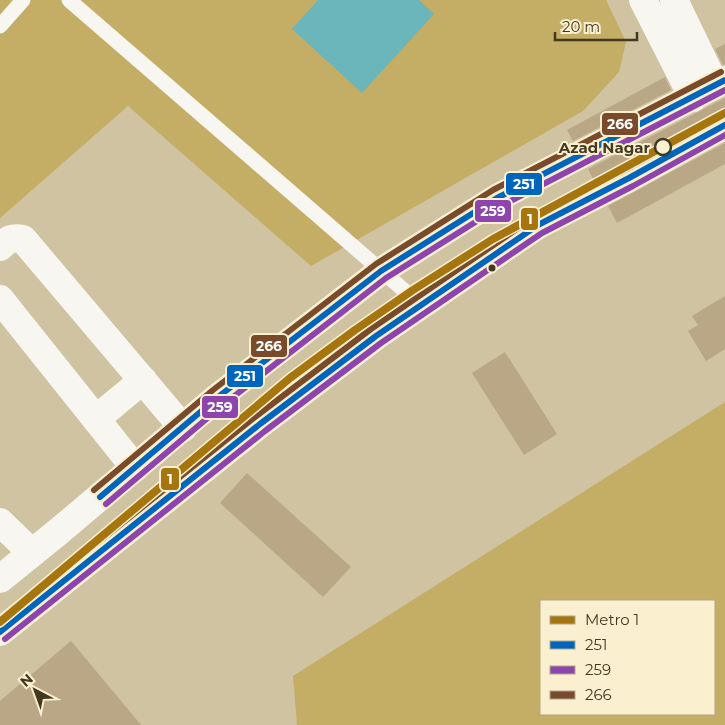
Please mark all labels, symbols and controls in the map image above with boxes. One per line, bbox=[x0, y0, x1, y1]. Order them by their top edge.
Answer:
scale bar bbox=[555, 10, 638, 42]
text: 20 m bbox=[562, 17, 600, 36]
line badge: 266 bbox=[601, 112, 639, 136]
text: 266 bbox=[607, 115, 633, 133]
place label: Azad Nagar bbox=[558, 138, 651, 157]
marker: Azad Nagar bbox=[654, 138, 672, 156]
line badge: 251 bbox=[505, 172, 543, 196]
text: 251 bbox=[513, 175, 535, 193]
line badge: 259 bbox=[474, 199, 512, 223]
text: 259 bbox=[480, 202, 506, 220]
line badge: 1 bbox=[520, 207, 539, 231]
text: 1 bbox=[527, 210, 533, 228]
unlabelled marker bbox=[487, 263, 497, 273]
line badge: 266 bbox=[250, 334, 288, 358]
text: 266 bbox=[256, 337, 282, 355]
line badge: 251 bbox=[226, 364, 264, 388]
text: 251 bbox=[234, 367, 256, 385]
line badge: 259 bbox=[201, 395, 239, 419]
text: 259 bbox=[207, 398, 233, 416]
line badge: 1 bbox=[160, 467, 180, 491]
text: 1 bbox=[167, 470, 173, 488]
legend bbox=[540, 600, 715, 715]
text: Metro 1 bbox=[585, 610, 639, 629]
text: 251 bbox=[585, 635, 607, 654]
text: 259 bbox=[585, 660, 611, 679]
north arrow bbox=[10, 665, 60, 715]
text: N bbox=[16, 670, 37, 691]
text: 266 bbox=[585, 685, 612, 704]

